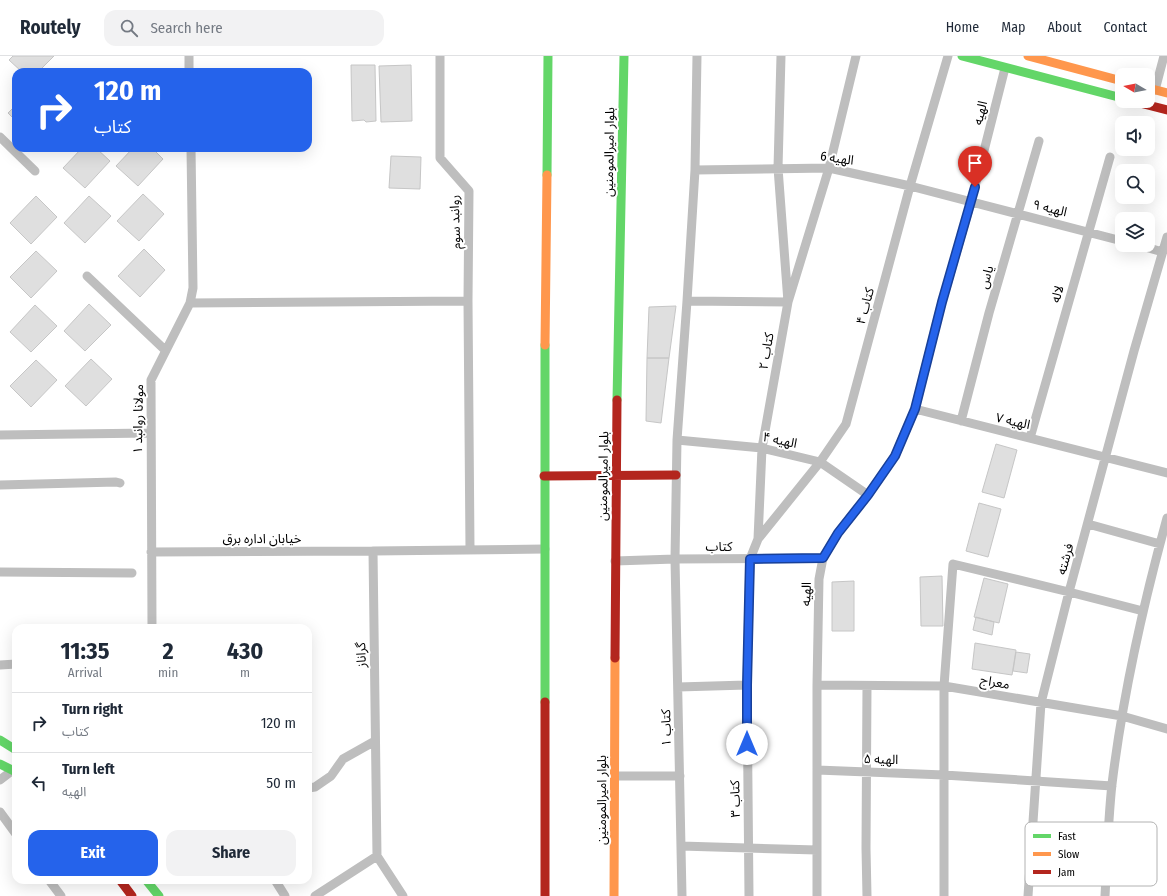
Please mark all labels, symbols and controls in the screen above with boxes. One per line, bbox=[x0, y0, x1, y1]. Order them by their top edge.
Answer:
search box bbox=[104, 10, 384, 46]
text: Routely bbox=[20, 16, 80, 39]
icon: search bbox=[118, 17, 140, 39]
text: Search here bbox=[150, 19, 223, 37]
text: Home bbox=[946, 19, 979, 36]
text: Map bbox=[1001, 19, 1025, 36]
text: About bbox=[1047, 19, 1082, 36]
text: Contact bbox=[1104, 19, 1147, 36]
north arrow bbox=[1115, 68, 1155, 108]
map controls bbox=[1115, 68, 1155, 252]
text: 120 m bbox=[94, 74, 161, 107]
icon: right bbox=[28, 84, 80, 136]
street label: الهیه bbox=[970, 99, 991, 127]
street label: بلوار امیرالمومنین bbox=[601, 107, 618, 197]
text: کتاب bbox=[94, 116, 131, 138]
button: sound bbox=[1115, 116, 1155, 156]
pin bbox=[958, 146, 992, 187]
street label: الهیه 6 bbox=[819, 148, 855, 169]
icon: arrive bbox=[964, 152, 986, 174]
button: search bbox=[1115, 164, 1155, 204]
street label: روانبد سوم bbox=[447, 195, 465, 249]
street label: الهیه ۹ bbox=[1031, 197, 1069, 220]
button: layers bbox=[1115, 212, 1155, 252]
street label: یاس bbox=[976, 264, 997, 291]
street label: لاله bbox=[1047, 284, 1067, 304]
street label: کتاب ۴ bbox=[853, 285, 878, 326]
street label: کتاب ۲ bbox=[755, 331, 777, 371]
street label: مولانا روانبد ۱ bbox=[130, 384, 146, 454]
street label: الهیه ۷ bbox=[994, 410, 1032, 433]
street label: الهیه ۴ bbox=[761, 429, 799, 452]
street label: بلوار امیرالمومنین bbox=[595, 431, 612, 521]
street label: خیابان اداره برق bbox=[223, 531, 302, 547]
street label: کتاب bbox=[706, 539, 733, 554]
street label: فرشته bbox=[1053, 541, 1077, 576]
street label: الهیه bbox=[798, 582, 815, 606]
text: 11:35 bbox=[61, 637, 110, 665]
text: 2 bbox=[163, 637, 174, 665]
text: 430 bbox=[227, 637, 263, 665]
street label: گراناز bbox=[353, 642, 369, 669]
text: Arrival bbox=[68, 665, 102, 680]
text: min bbox=[158, 665, 178, 680]
text: m bbox=[240, 665, 250, 680]
street label: معراج bbox=[978, 672, 1011, 695]
text: Turn right bbox=[62, 700, 123, 718]
street label: کتاب ۱ bbox=[658, 709, 674, 747]
icon: right bbox=[28, 712, 50, 734]
text: 120 m bbox=[261, 714, 296, 732]
position arrow bbox=[726, 723, 768, 765]
text: کتاب bbox=[62, 724, 89, 739]
street label: الهیه ۵ bbox=[863, 751, 899, 768]
street label: بلوار امیرالمومنین bbox=[594, 755, 610, 845]
text: Turn left bbox=[62, 760, 115, 778]
icon: left bbox=[28, 772, 50, 794]
text: 50 m bbox=[266, 774, 296, 792]
street label: کتاب ۳ bbox=[727, 780, 743, 818]
text: الهیه bbox=[62, 784, 86, 799]
legend bbox=[1025, 822, 1157, 886]
button: Exit bbox=[28, 830, 158, 876]
button: Share bbox=[166, 830, 296, 876]
text: Fast bbox=[1058, 830, 1076, 843]
text: Slow bbox=[1058, 848, 1079, 861]
text: Jam bbox=[1058, 866, 1075, 879]

